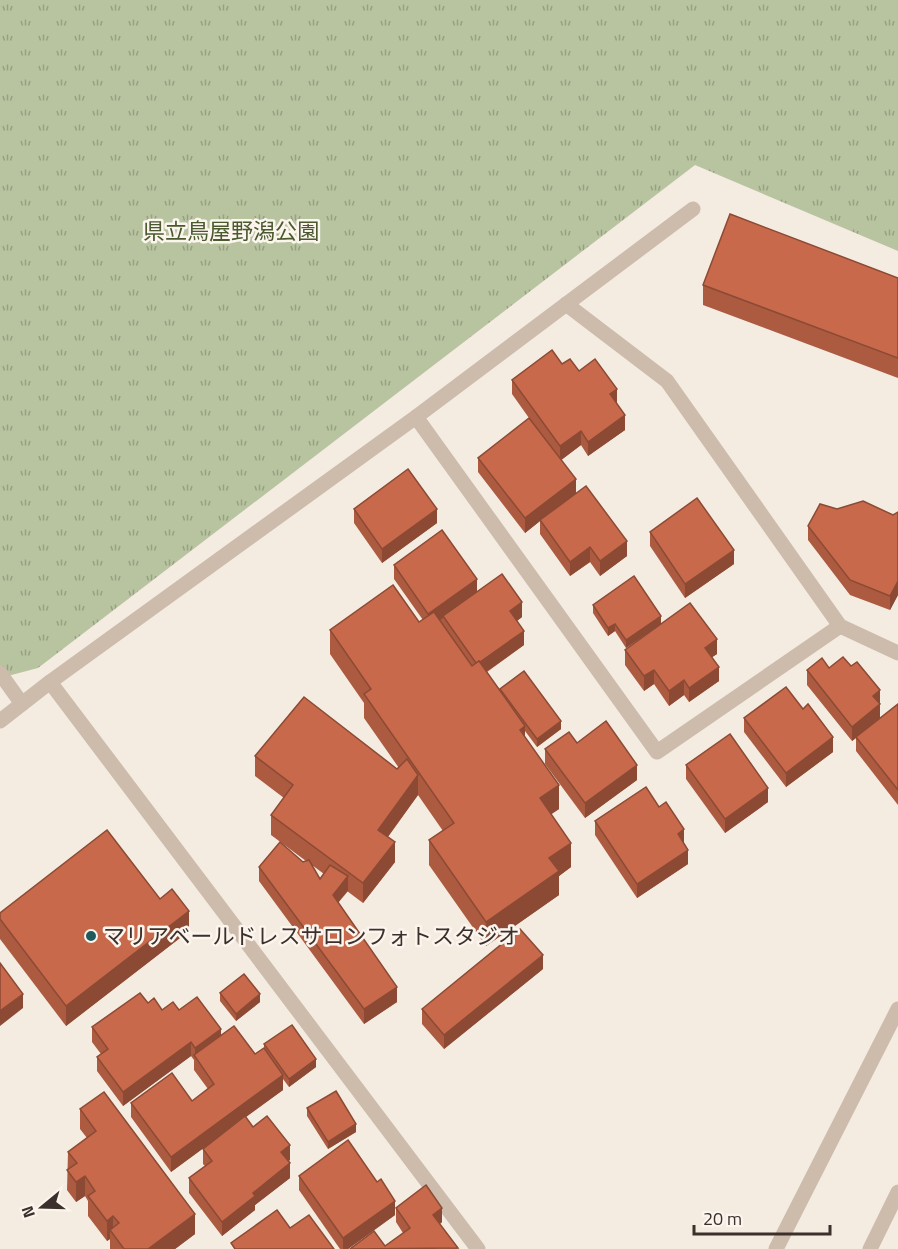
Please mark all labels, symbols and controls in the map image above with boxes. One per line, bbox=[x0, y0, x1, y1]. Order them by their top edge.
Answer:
park label: 県立鳥屋野潟公園 bbox=[143, 214, 319, 248]
place label: マリアベールドレスサロンフォトスタジオ bbox=[103, 919, 520, 953]
marker: マリアベールドレスサロンフォトスタジオ bbox=[84, 929, 98, 943]
north arrow bbox=[12, 1177, 72, 1237]
scale bar bbox=[694, 1198, 830, 1236]
text: N bbox=[15, 1203, 41, 1221]
text: 20 m bbox=[703, 1205, 742, 1232]

